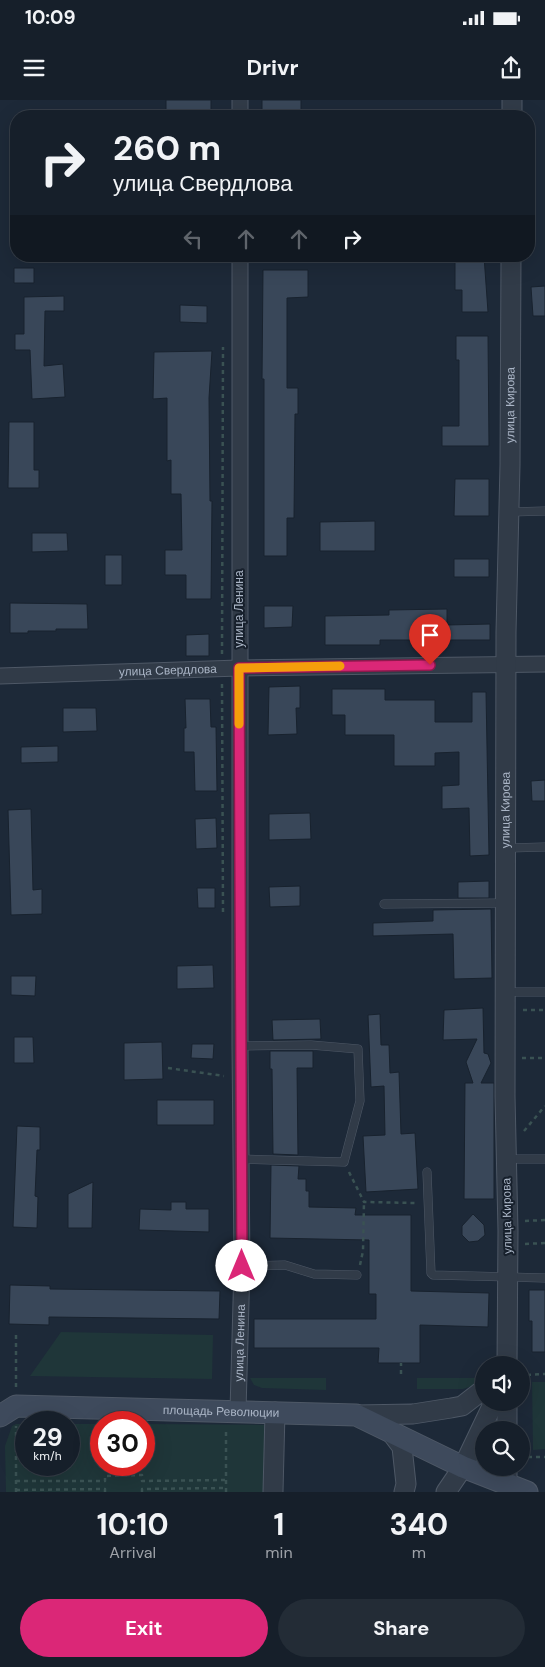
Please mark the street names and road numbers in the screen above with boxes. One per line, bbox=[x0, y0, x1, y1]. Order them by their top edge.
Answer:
street label: улица Кирова bbox=[502, 367, 518, 443]
street label: улица Ленина bbox=[231, 570, 247, 648]
street label: улица Свердлова bbox=[119, 661, 217, 680]
street label: улица Кирова bbox=[498, 772, 514, 848]
street label: улица Кирова bbox=[498, 1177, 516, 1254]
street label: улица Ленина bbox=[231, 1304, 249, 1382]
street label: площадь Революции bbox=[163, 1402, 280, 1421]

